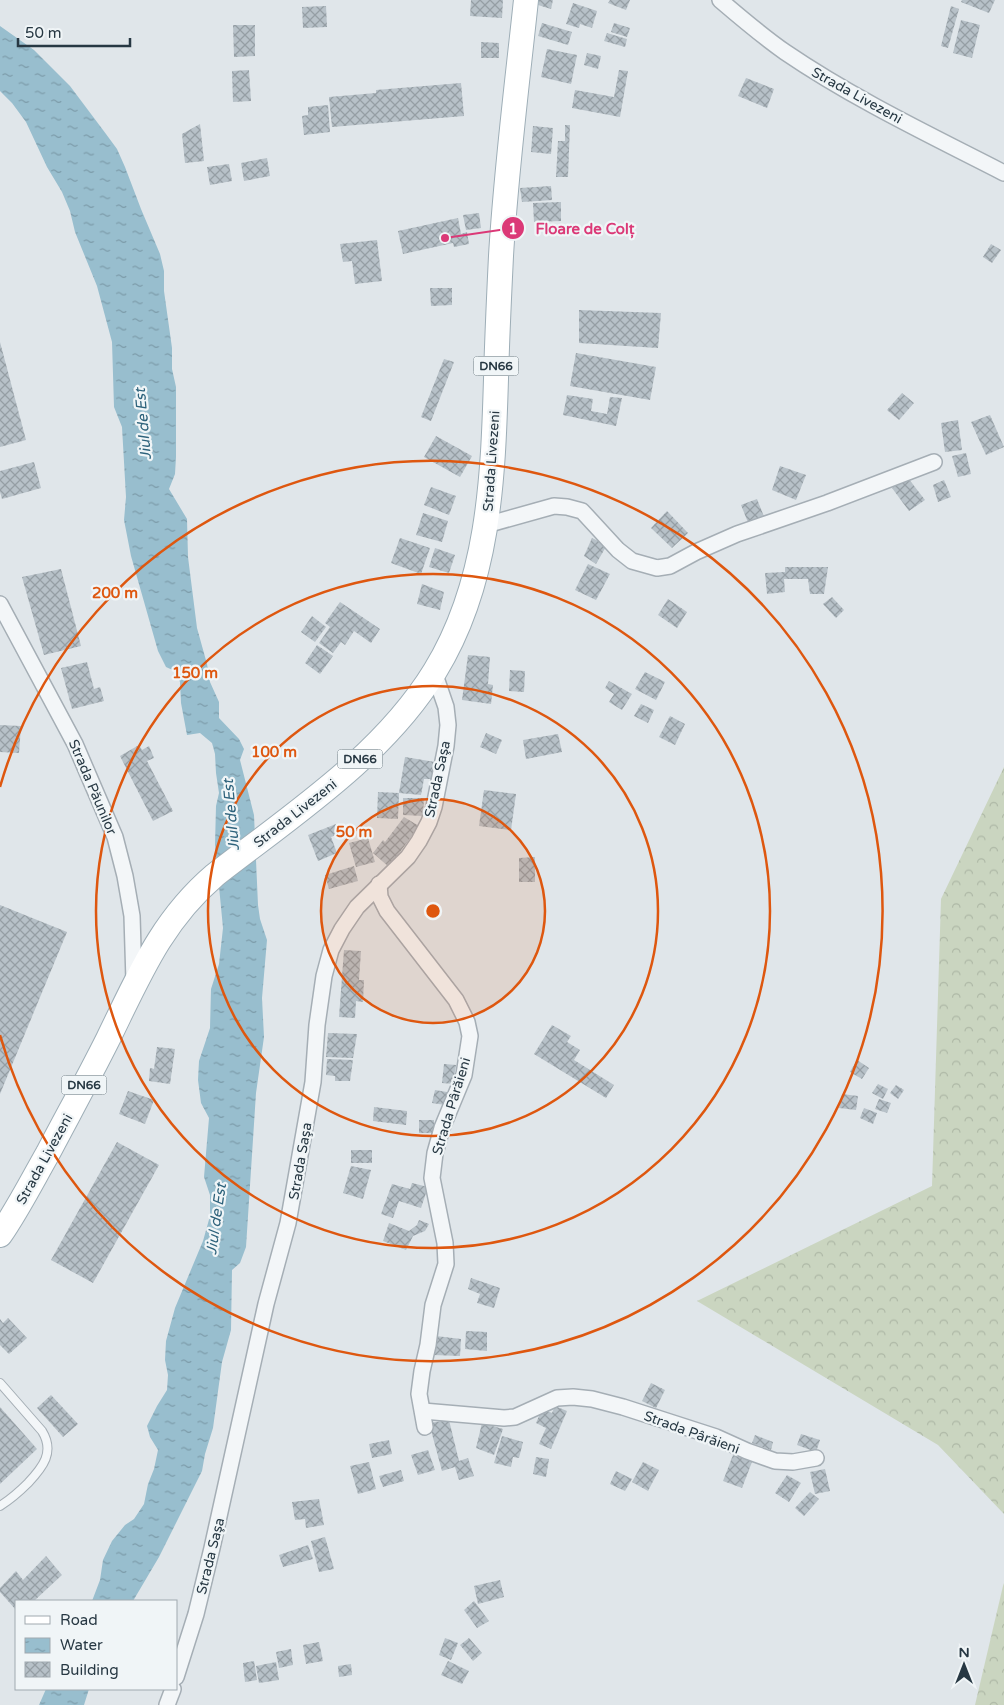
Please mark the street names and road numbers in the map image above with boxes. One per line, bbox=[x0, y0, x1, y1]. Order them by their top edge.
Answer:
street label: Strada Livezeni bbox=[808, 64, 905, 127]
road number: DN66 bbox=[474, 356, 518, 376]
street label: Strada Livezeni bbox=[479, 410, 503, 512]
street label: Strada Păunilor bbox=[65, 737, 121, 838]
street label: Strada Saşa bbox=[421, 739, 454, 819]
road number: DN66 bbox=[338, 750, 382, 769]
street label: Strada Livezeni bbox=[250, 776, 340, 851]
street label: Strada Pârăieni bbox=[429, 1055, 474, 1157]
road number: DN66 bbox=[62, 1076, 106, 1094]
street label: Strada Livezeni bbox=[13, 1111, 76, 1208]
street label: Strada Saşa bbox=[285, 1121, 316, 1201]
street label: Strada Pârăieni bbox=[642, 1407, 742, 1458]
street label: Strada Saşa bbox=[193, 1516, 228, 1596]

